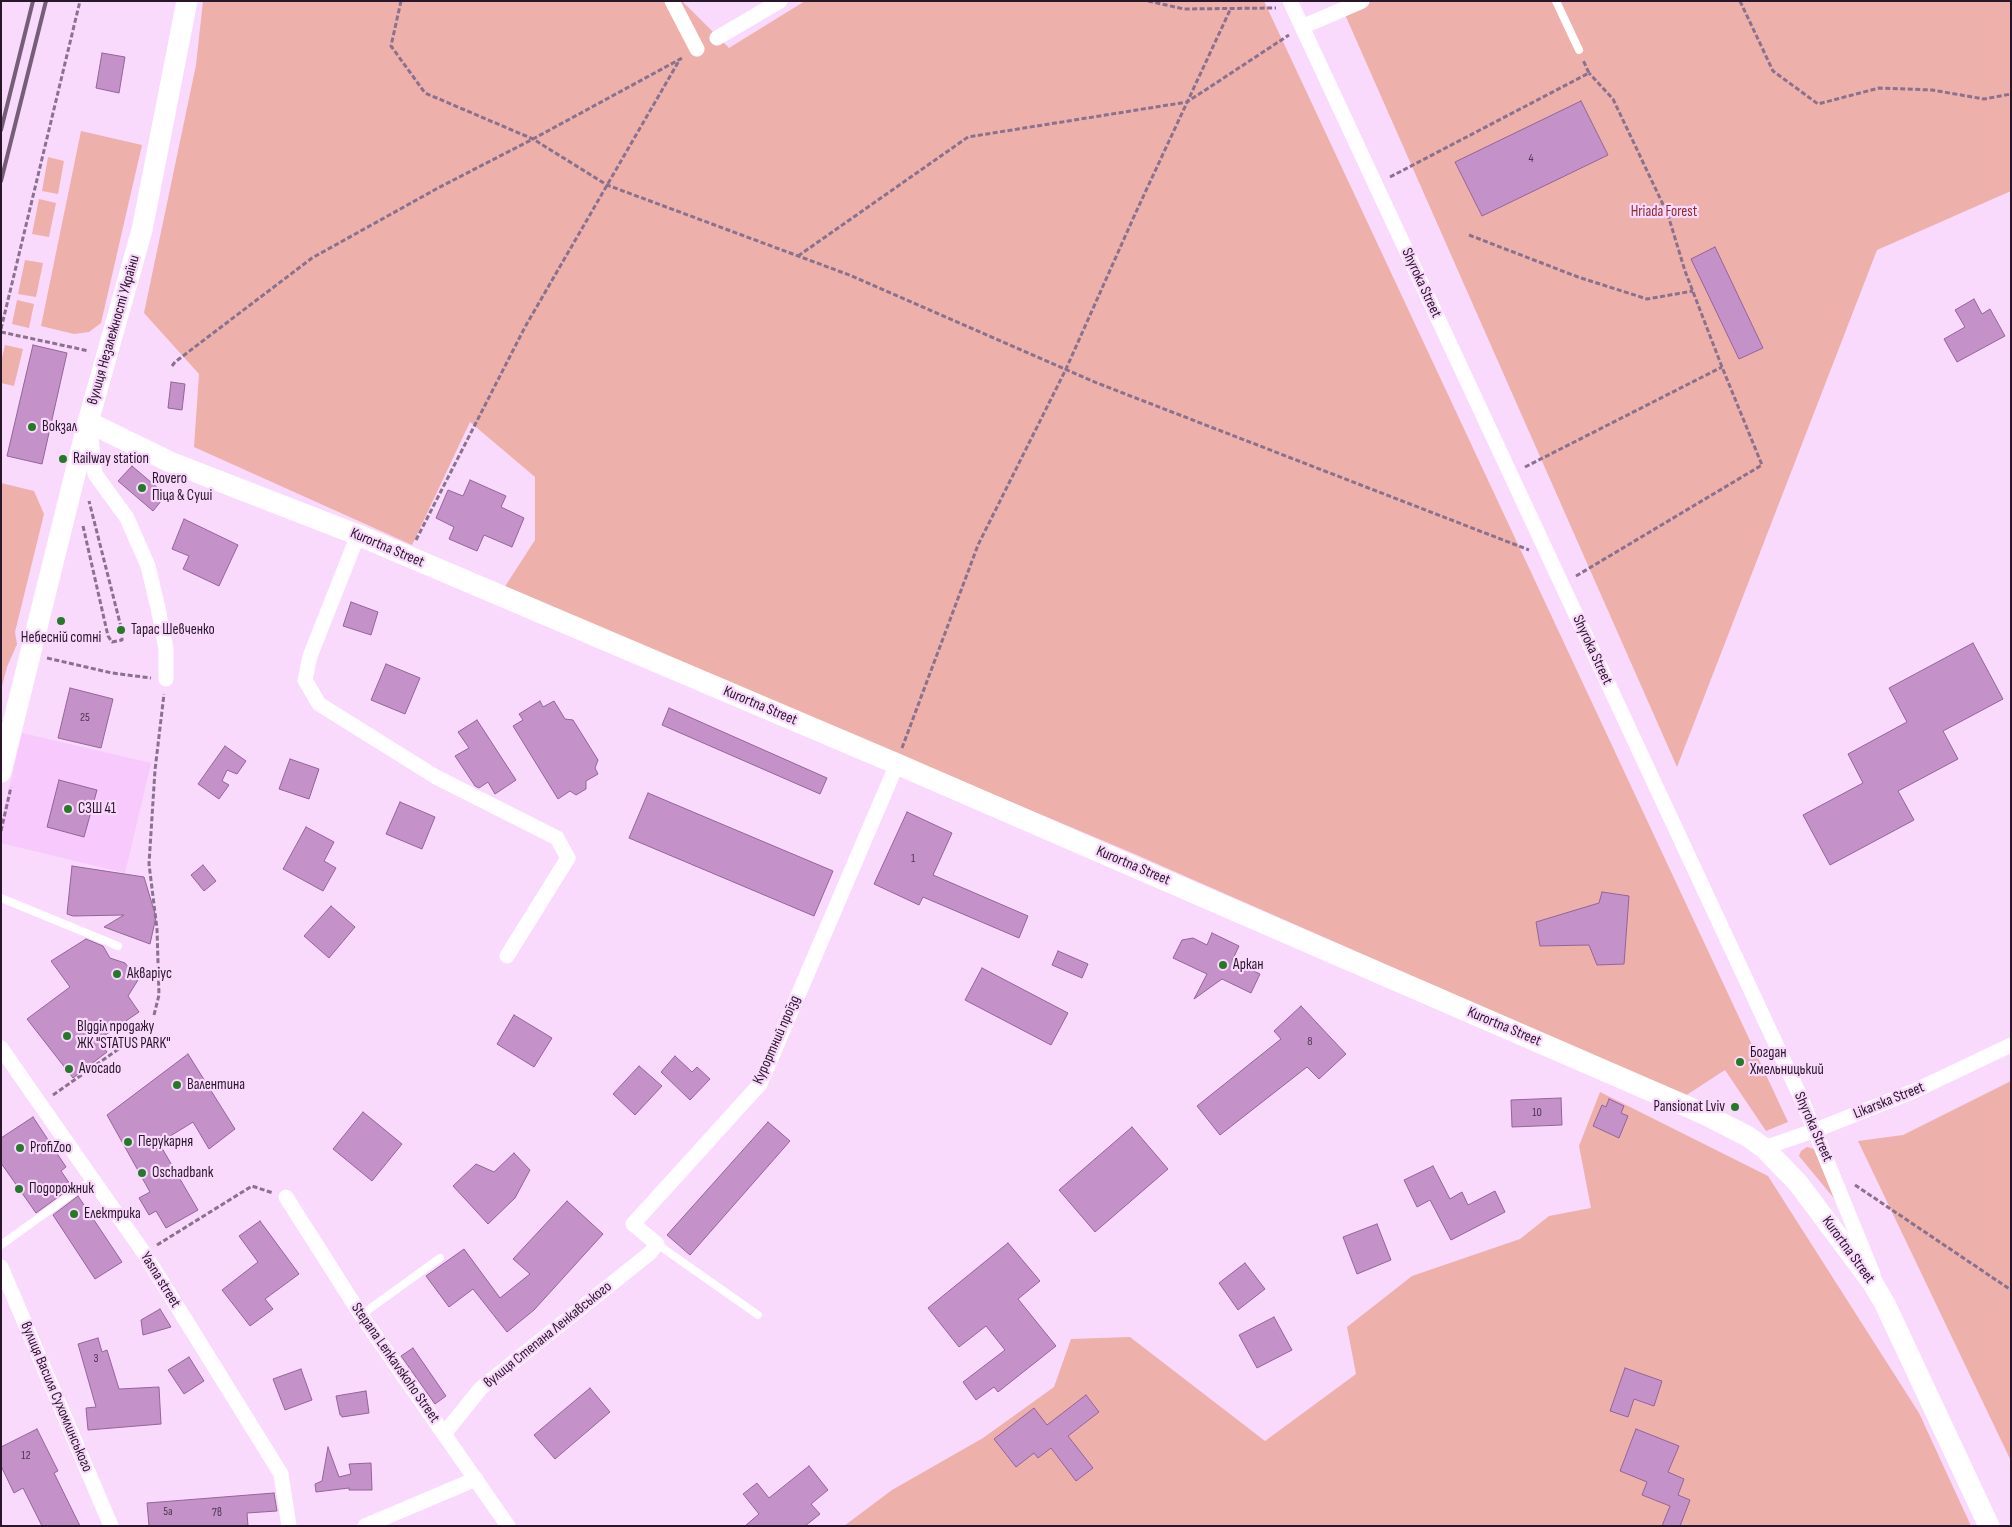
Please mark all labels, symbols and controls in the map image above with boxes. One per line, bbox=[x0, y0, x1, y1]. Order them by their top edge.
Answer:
house number: 4 bbox=[1528, 152, 1534, 166]
park label: Hriada Forest bbox=[1631, 203, 1697, 221]
street label: Shyroka Street bbox=[1397, 245, 1445, 321]
street label: вулиця Незалежності України bbox=[84, 253, 144, 407]
place label: Вокзал bbox=[42, 418, 77, 436]
marker: Вокзал bbox=[26, 421, 38, 433]
place label: Railway station bbox=[73, 450, 149, 468]
marker: Railway station bbox=[57, 453, 69, 465]
place label: Rovero Піца & Суші bbox=[152, 470, 212, 505]
marker: Rovero Піца & Суші bbox=[136, 482, 148, 494]
street label: Kurortna Street bbox=[347, 524, 427, 572]
street label: Shyroka Street bbox=[1568, 612, 1616, 688]
marker: Небесній сотні bbox=[55, 615, 67, 627]
place label: Тарас Шевченко bbox=[131, 621, 215, 639]
marker: Тарас Шевченко bbox=[115, 624, 127, 636]
place label: Небесній сотні bbox=[21, 629, 101, 647]
street label: Kurortna Street bbox=[720, 682, 800, 730]
house number: 25 bbox=[80, 711, 90, 725]
place label: СЗШ 41 bbox=[78, 800, 116, 818]
marker: СЗШ 41 bbox=[62, 803, 74, 815]
street label: Kurortna Street bbox=[1093, 842, 1173, 890]
house number: 1 bbox=[911, 852, 915, 866]
place label: Аркан bbox=[1233, 956, 1264, 974]
marker: Аркан bbox=[1217, 959, 1229, 971]
place label: Акваріус bbox=[127, 965, 172, 983]
marker: Акваріус bbox=[111, 968, 123, 980]
street label: Курортний проїзд bbox=[749, 993, 805, 1087]
street label: Kurortna Street bbox=[1464, 1003, 1544, 1051]
place label: ВІдділ продажу ЖК "STATUS PARK" bbox=[77, 1018, 171, 1053]
marker: ВІдділ продажу ЖК "STATUS PARK" bbox=[61, 1030, 73, 1042]
house number: 8 bbox=[1307, 1035, 1313, 1049]
place label: Богдан Хмельницький bbox=[1750, 1044, 1824, 1079]
marker: Богдан Хмельницький bbox=[1734, 1056, 1746, 1068]
place label: Avocado bbox=[79, 1060, 121, 1078]
marker: Avocado bbox=[63, 1063, 75, 1075]
place label: Валентина bbox=[187, 1076, 245, 1094]
marker: Валентина bbox=[171, 1079, 183, 1091]
street label: Likarska Street bbox=[1851, 1079, 1927, 1123]
street label: Shyroka Street bbox=[1790, 1089, 1836, 1165]
place label: Pansionat Lviv bbox=[1654, 1098, 1725, 1116]
marker: Pansionat Lviv bbox=[1729, 1101, 1741, 1113]
house number: 10 bbox=[1532, 1106, 1542, 1120]
place label: Перукарня bbox=[138, 1133, 193, 1151]
marker: Перукарня bbox=[122, 1136, 134, 1148]
place label: ProfiZoo bbox=[30, 1139, 71, 1157]
marker: ProfiZoo bbox=[14, 1142, 26, 1154]
place label: Oschadbank bbox=[152, 1164, 213, 1182]
marker: Oschadbank bbox=[136, 1167, 148, 1179]
place label: Подорожник bbox=[29, 1180, 94, 1198]
marker: Подорожник bbox=[13, 1183, 25, 1195]
place label: Електрика bbox=[84, 1205, 141, 1223]
marker: Електрика bbox=[68, 1208, 80, 1220]
street label: Kurortna Street bbox=[1818, 1213, 1878, 1287]
street label: Yasna street bbox=[136, 1249, 184, 1311]
street label: вулиця Степана Ленкавського bbox=[480, 1278, 616, 1392]
street label: Stepana Lenkavskoho Street bbox=[347, 1300, 443, 1426]
street label: вулиця Василя Сухомлинського bbox=[16, 1319, 96, 1475]
house number: 3 bbox=[93, 1352, 99, 1366]
house number: 12 bbox=[21, 1449, 31, 1463]
house number: 5а bbox=[163, 1505, 173, 1519]
house number: 7в bbox=[212, 1506, 222, 1520]

